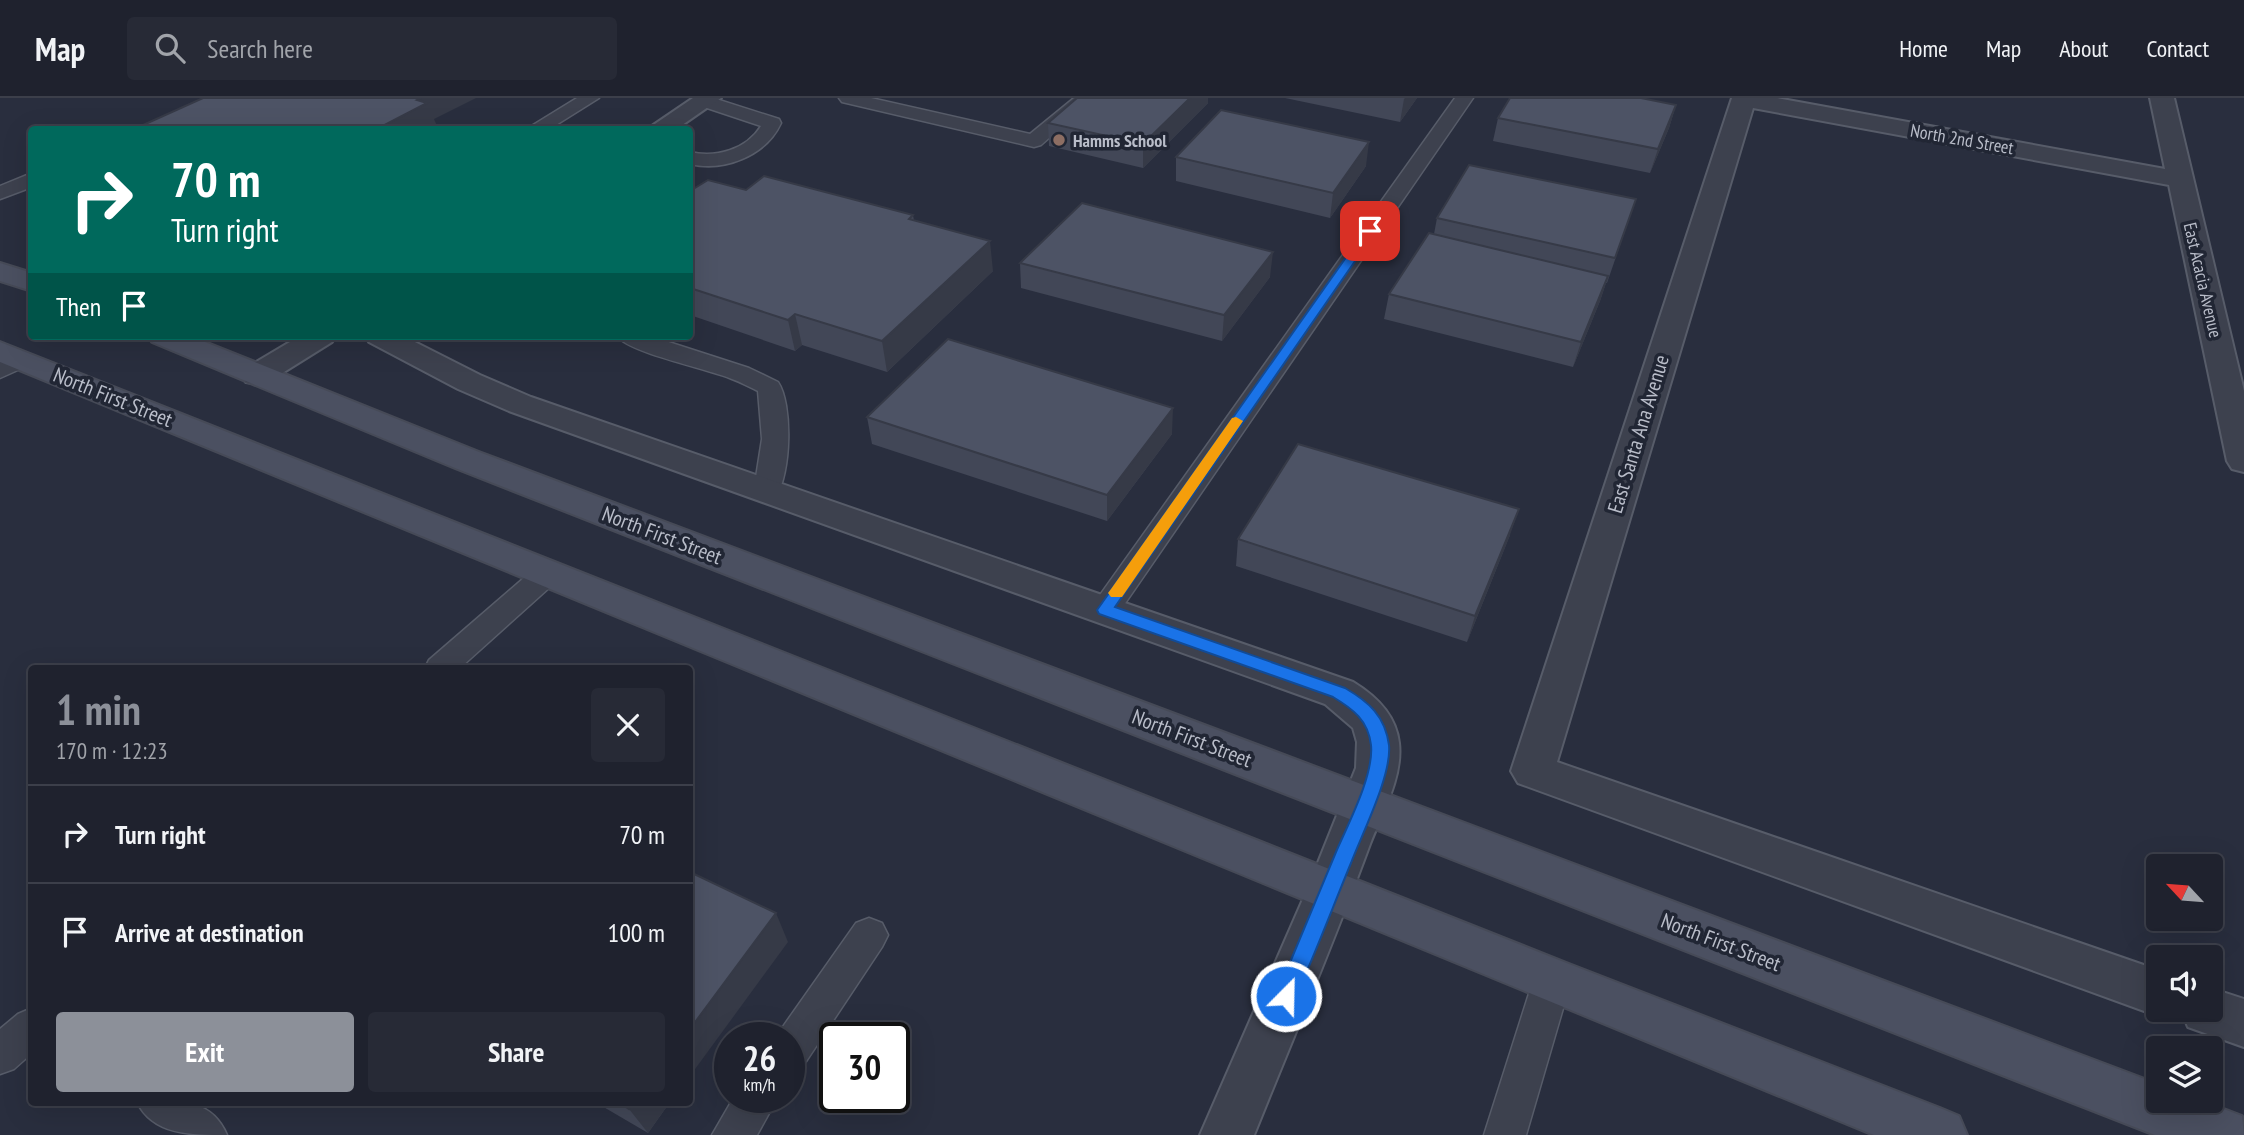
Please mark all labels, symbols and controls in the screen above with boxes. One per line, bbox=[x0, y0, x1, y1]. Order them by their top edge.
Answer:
search box bbox=[127, 17, 617, 80]
text: Map bbox=[35, 27, 85, 70]
icon: search bbox=[151, 29, 189, 67]
text: Search here bbox=[207, 32, 313, 65]
text: Home bbox=[1899, 33, 1948, 64]
text: Map bbox=[1986, 33, 2021, 64]
text: About bbox=[2059, 33, 2108, 64]
text: Contact bbox=[2146, 33, 2209, 64]
street label: North 2nd Street bbox=[1909, 119, 2015, 159]
place label: Hamms School bbox=[1073, 129, 1167, 152]
marker: Hamms School bbox=[1051, 132, 1067, 148]
text: 70 m bbox=[171, 147, 260, 211]
icon: right bbox=[56, 154, 147, 245]
pin bbox=[1340, 201, 1400, 261]
text: Turn right bbox=[171, 209, 279, 251]
icon: arrive bbox=[1351, 212, 1389, 250]
street label: East Acacia Avenue bbox=[2179, 220, 2227, 340]
icon: arrive bbox=[115, 287, 153, 325]
text: Then bbox=[56, 290, 101, 323]
street label: East Santa Ana Avenue bbox=[1601, 352, 1675, 516]
street label: North First Street bbox=[50, 361, 177, 433]
street label: North First Street bbox=[598, 500, 726, 570]
text: 1 min bbox=[56, 682, 141, 737]
button: close bbox=[591, 688, 665, 762]
street label: North First Street bbox=[1128, 703, 1256, 773]
text: 170 m · 12:23 bbox=[56, 736, 168, 765]
icon: right bbox=[56, 815, 94, 853]
text: Turn right bbox=[115, 818, 206, 851]
text: 70 m bbox=[619, 818, 665, 851]
north arrow bbox=[2146, 854, 2222, 931]
map controls bbox=[2146, 854, 2223, 1113]
street label: North First Street bbox=[1657, 907, 1785, 977]
icon: arrive bbox=[56, 913, 94, 951]
text: Arrive at destination bbox=[115, 916, 304, 949]
text: 100 m bbox=[607, 916, 665, 949]
button: sound bbox=[2146, 945, 2223, 1022]
position arrow bbox=[1249, 959, 1323, 1033]
button: Exit bbox=[56, 1012, 354, 1092]
button: Share bbox=[368, 1012, 665, 1092]
speed limit sign: 30 bbox=[819, 1022, 910, 1113]
text: 26 bbox=[743, 1035, 776, 1081]
button: layers bbox=[2146, 1036, 2223, 1113]
text: km/h bbox=[744, 1073, 775, 1096]

